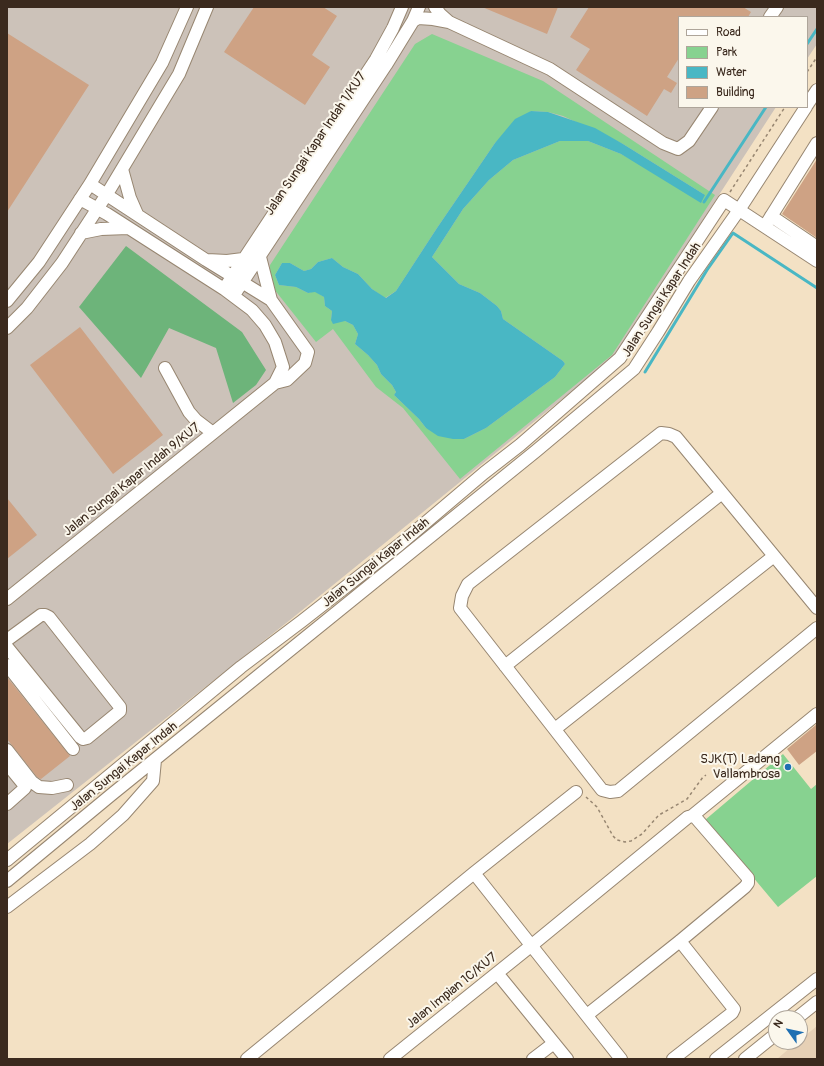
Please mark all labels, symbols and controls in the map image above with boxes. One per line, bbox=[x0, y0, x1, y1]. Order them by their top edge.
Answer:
legend bbox=[678, 16, 808, 108]
text: Road bbox=[716, 25, 741, 40]
text: Park bbox=[716, 45, 737, 60]
text: Water bbox=[716, 65, 747, 80]
street label: Jalan Sungai Kapar Indah 1/KU7 bbox=[262, 69, 370, 219]
text: Building bbox=[716, 85, 755, 100]
street label: Jalan Sungai Kapar Indah bbox=[619, 240, 705, 360]
street label: Jalan Sungai Kapar Indah 9/KU7 bbox=[61, 420, 203, 540]
street label: Jalan Sungai Kapar Indah bbox=[319, 515, 433, 611]
street label: Jalan Sungai Kapar Indah bbox=[67, 719, 181, 815]
place label: SJK(T) Ladang Vallambrosa bbox=[700, 752, 780, 783]
marker: SJK(T) Ladang Vallambrosa bbox=[783, 762, 793, 772]
street label: Jalan Impian 1C/KU7 bbox=[404, 950, 500, 1032]
north arrow bbox=[768, 1010, 808, 1050]
text: N bbox=[771, 1017, 786, 1030]

